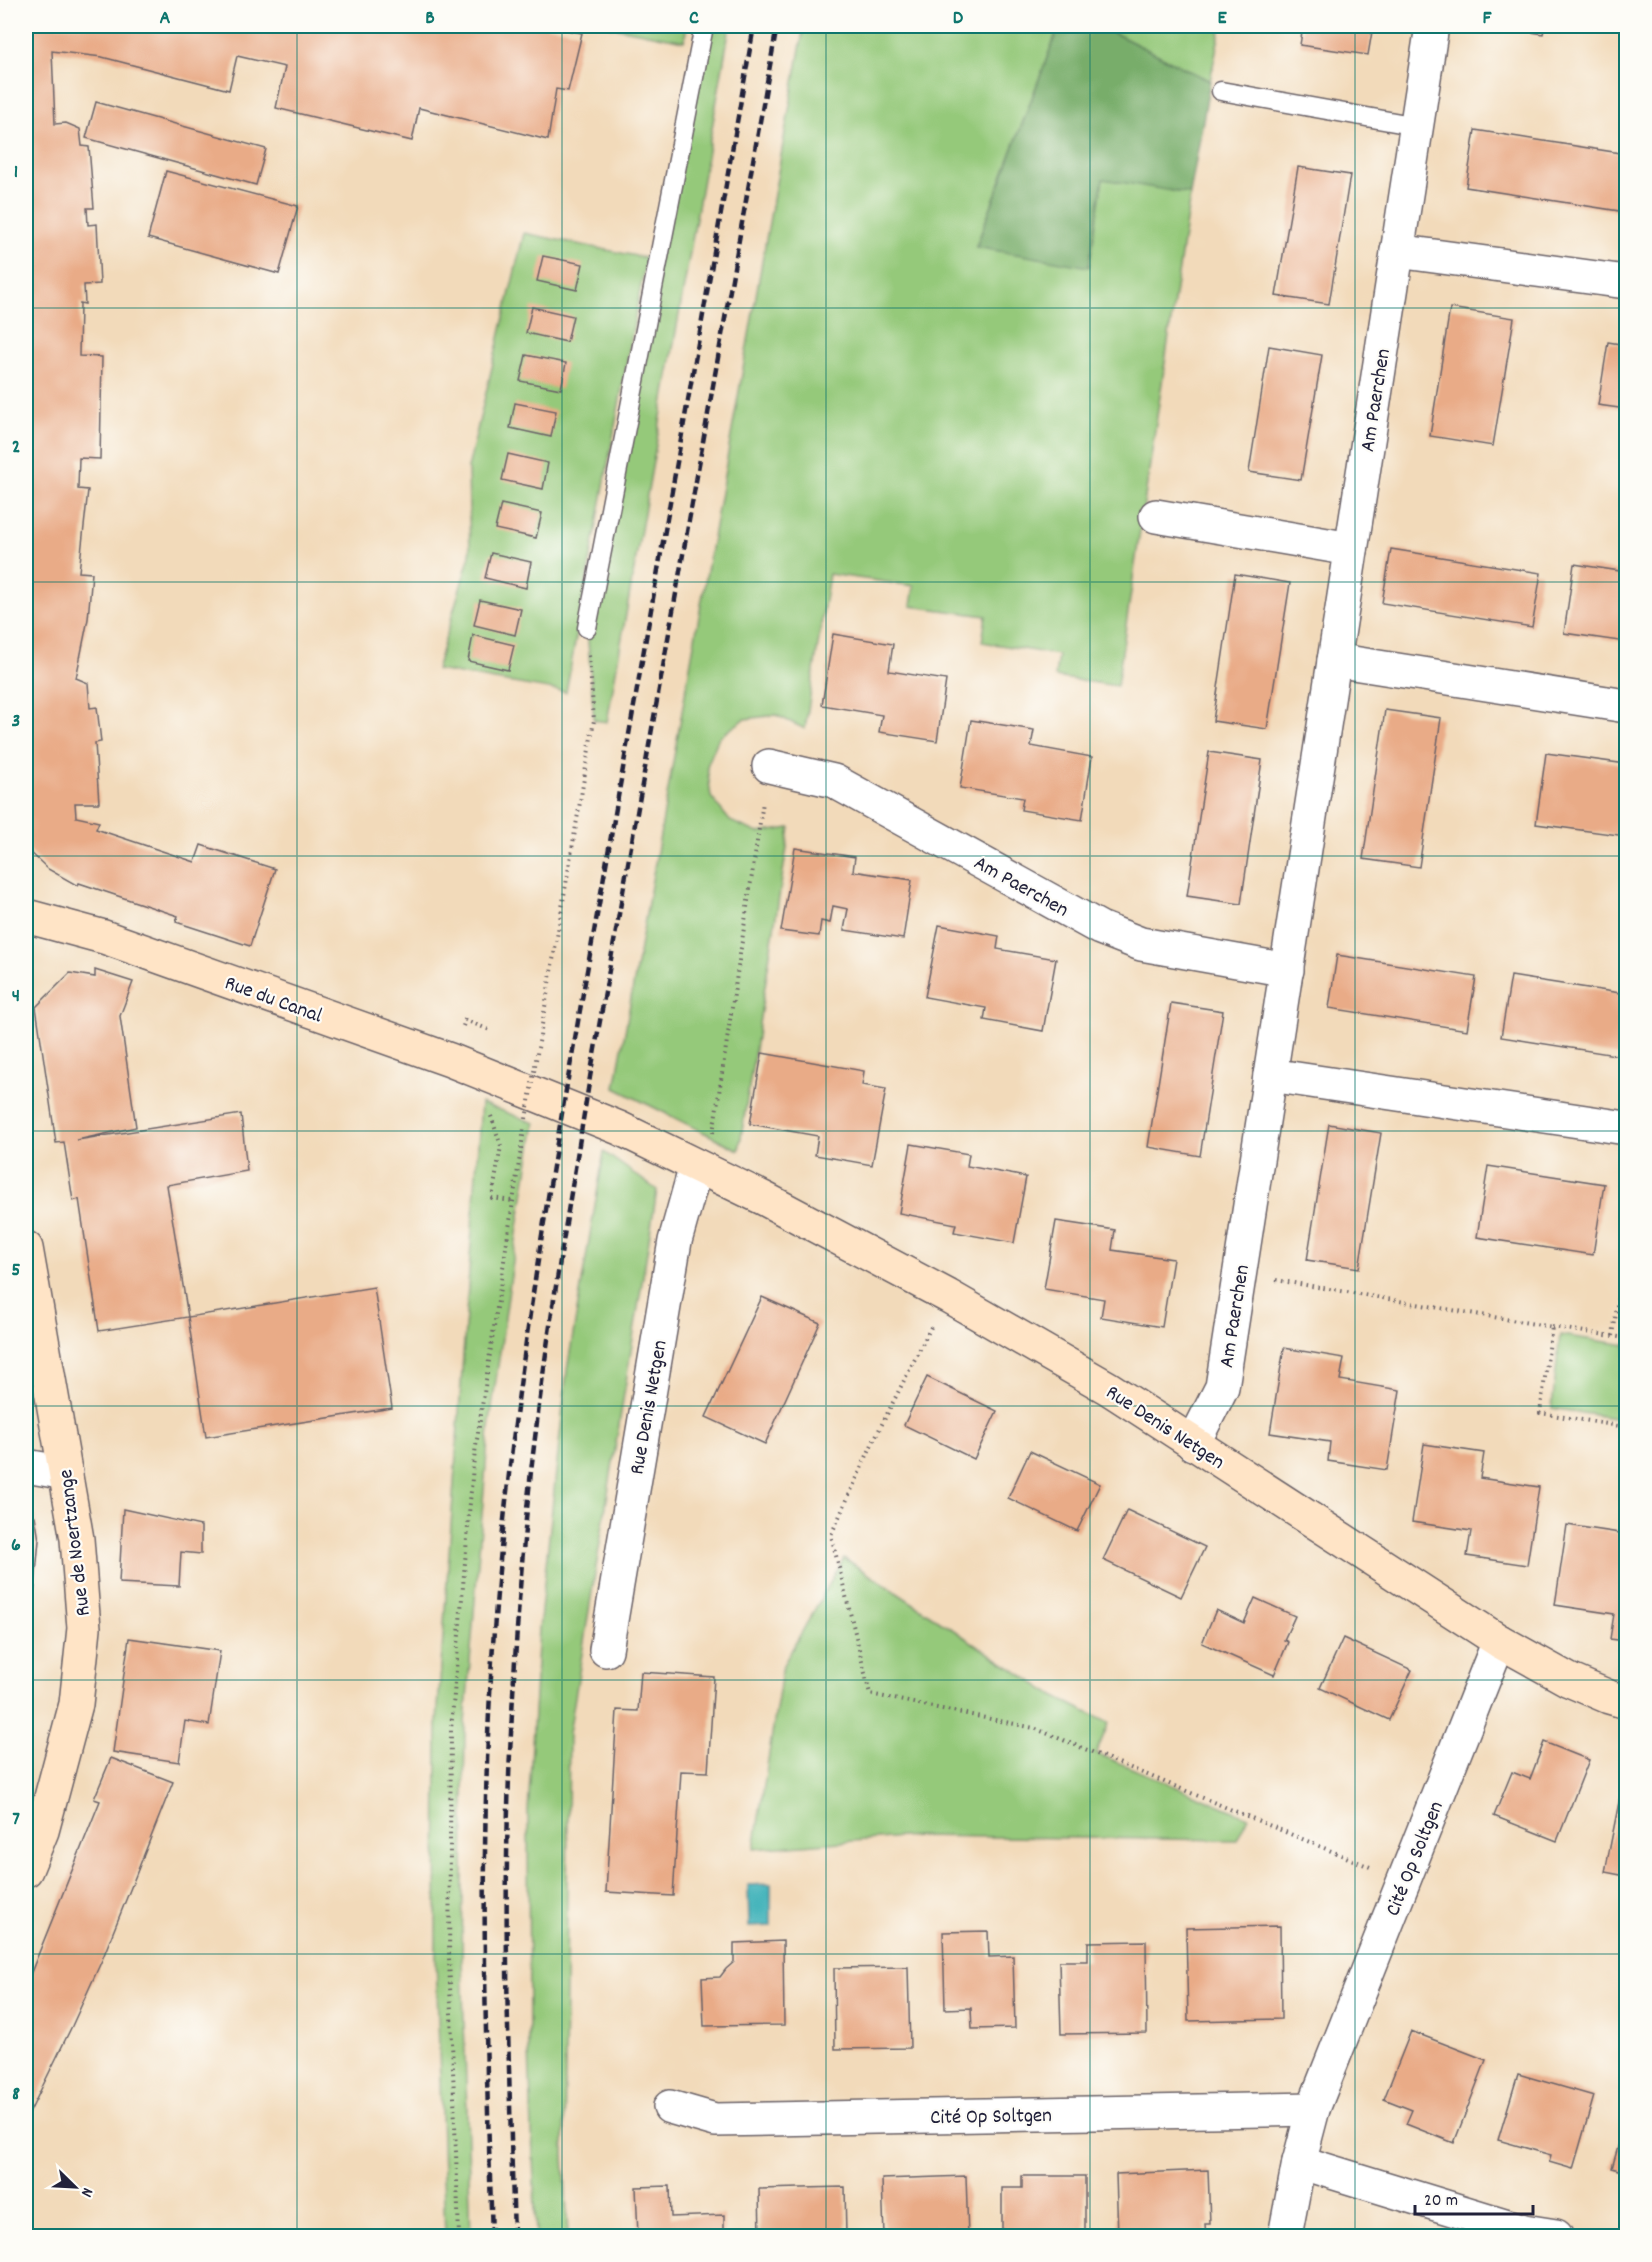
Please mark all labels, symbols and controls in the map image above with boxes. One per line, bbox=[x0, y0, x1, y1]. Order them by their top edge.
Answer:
text: A bbox=[160, 5, 171, 33]
text: B bbox=[425, 5, 435, 33]
text: C bbox=[689, 5, 699, 33]
text: D bbox=[953, 5, 964, 33]
text: E bbox=[1217, 5, 1227, 33]
text: F bbox=[1483, 5, 1493, 33]
text: 1 bbox=[14, 159, 18, 187]
street label: Am Paerchen bbox=[1354, 347, 1400, 454]
text: 2 bbox=[12, 434, 20, 462]
text: 3 bbox=[12, 708, 20, 736]
street label: Am Paerchen bbox=[968, 849, 1073, 926]
street label: Rue du Canal bbox=[220, 969, 326, 1032]
text: 4 bbox=[12, 983, 20, 1011]
text: 5 bbox=[11, 1257, 21, 1285]
street label: Am Paerchen bbox=[1213, 1263, 1259, 1370]
street label: Rue Denis Netgen bbox=[623, 1338, 677, 1477]
street label: Rue Denis Netgen bbox=[1099, 1379, 1230, 1478]
street label: Rue de Noertzange bbox=[52, 1468, 100, 1618]
text: 6 bbox=[11, 1532, 21, 1560]
street label: Cité Op Soltgen bbox=[1379, 1797, 1453, 1921]
text: 7 bbox=[12, 1806, 20, 1834]
text: 8 bbox=[12, 2081, 20, 2109]
street label: Cité Op Soltgen bbox=[930, 2102, 1052, 2134]
north arrow bbox=[45, 2157, 105, 2217]
scale bar bbox=[1415, 2178, 1534, 2216]
text: N bbox=[74, 2184, 99, 2200]
text: 20 m bbox=[1424, 2189, 1458, 2214]

